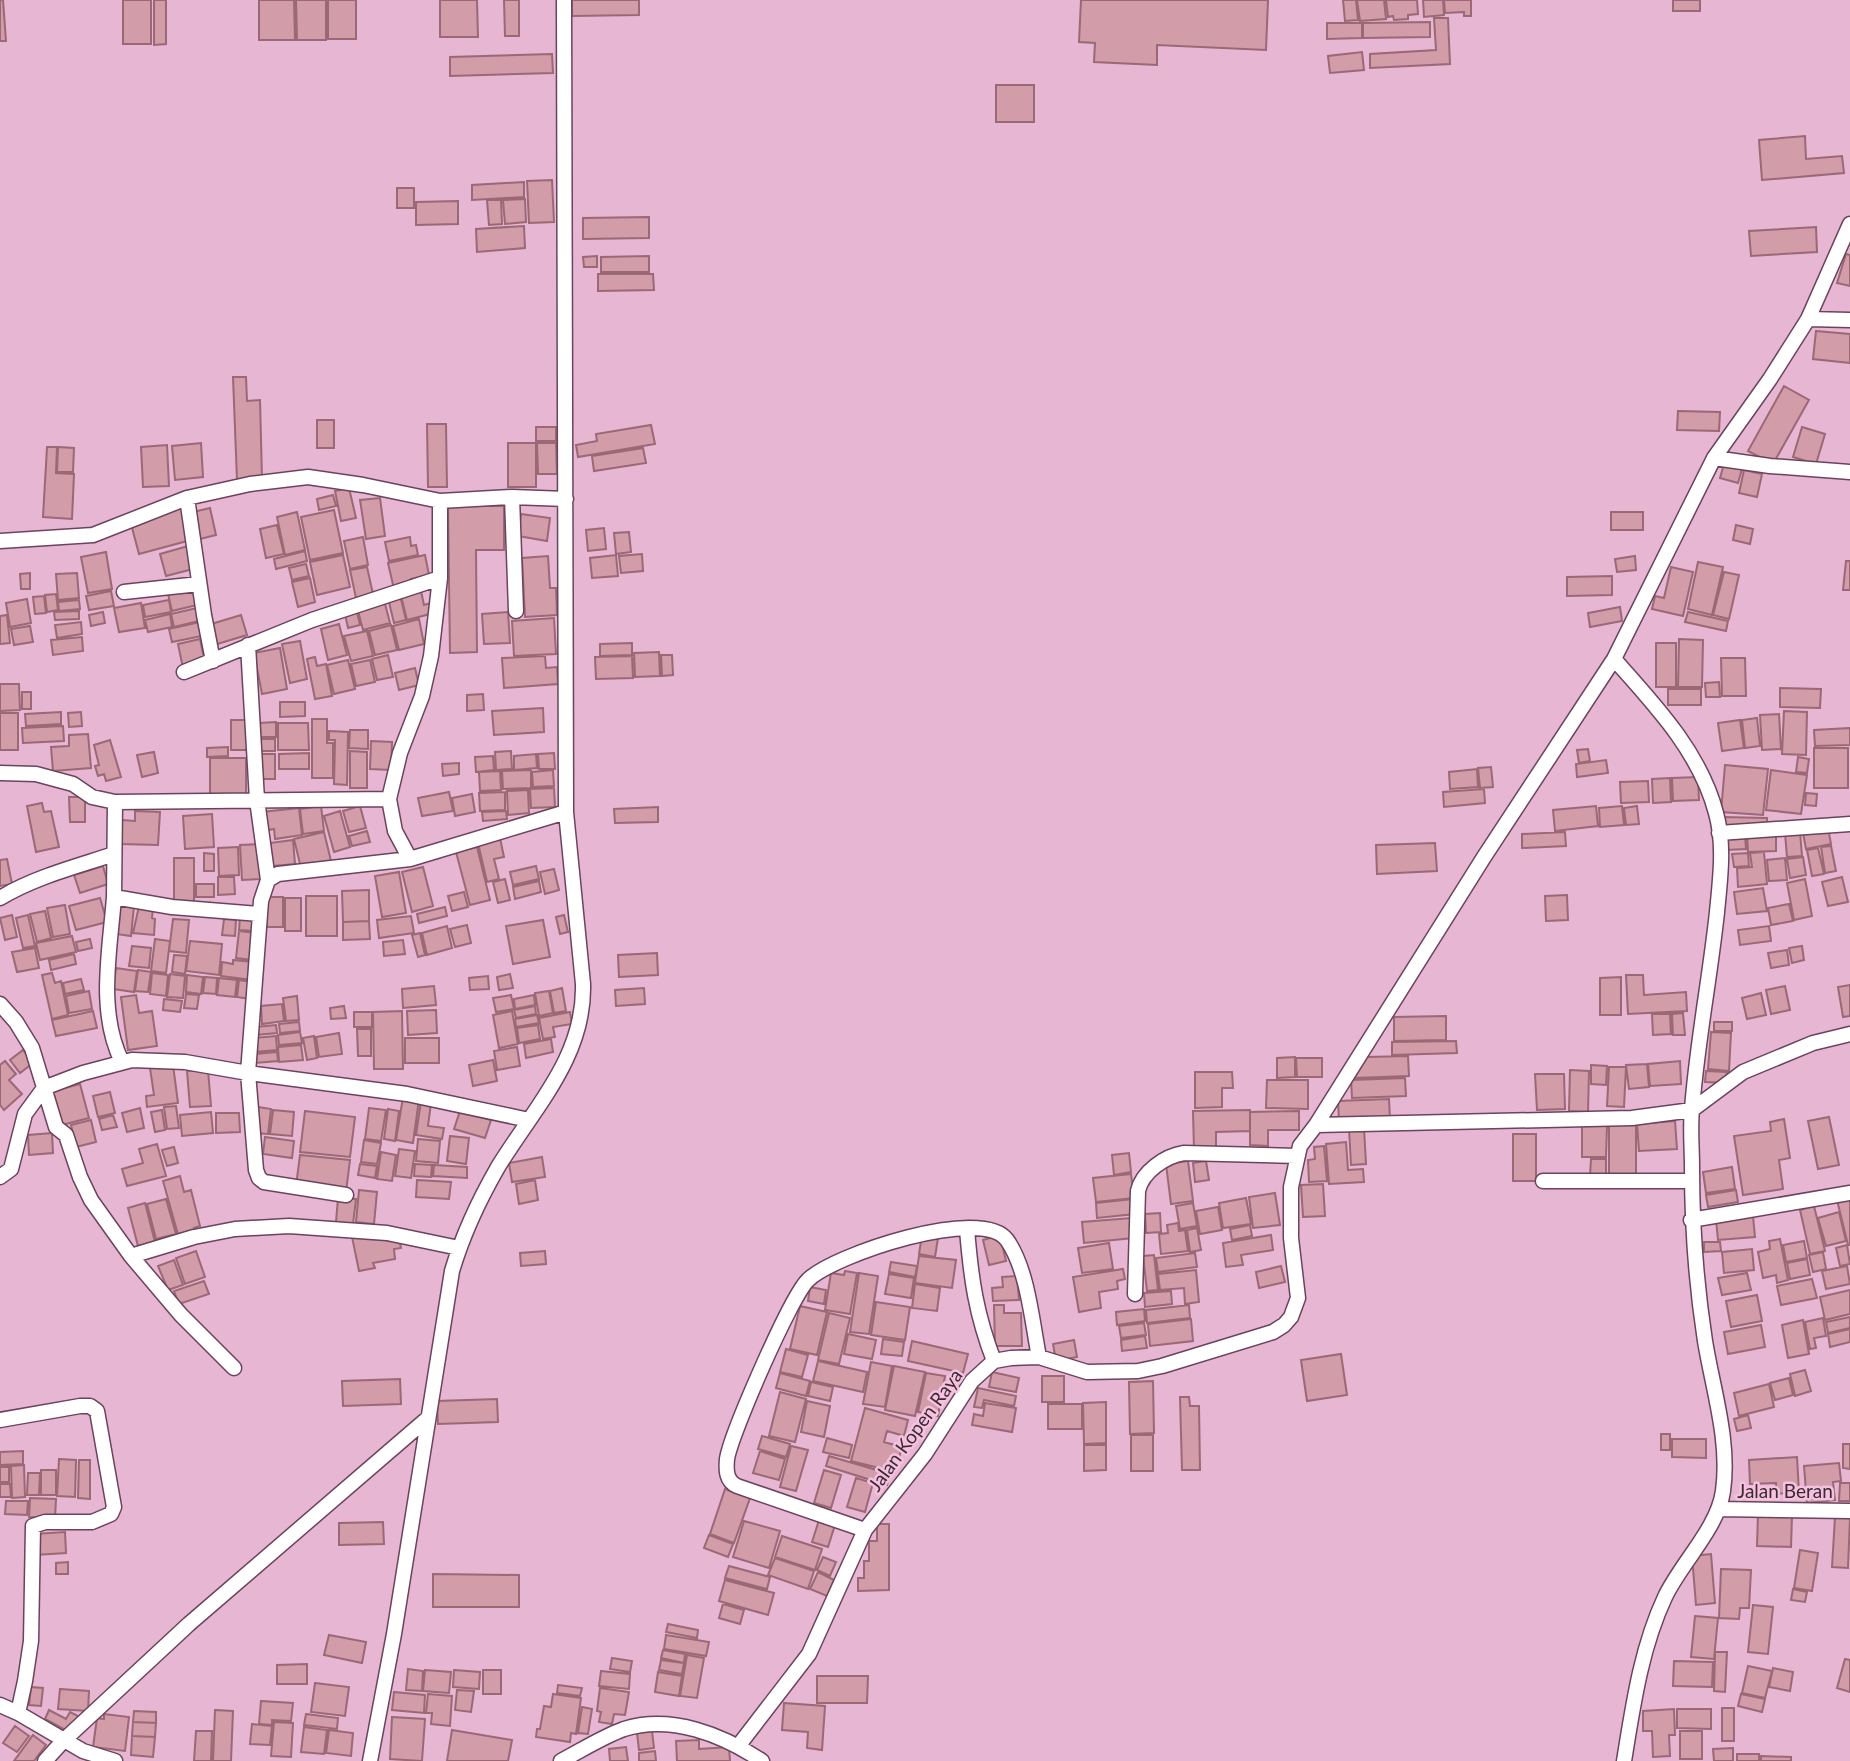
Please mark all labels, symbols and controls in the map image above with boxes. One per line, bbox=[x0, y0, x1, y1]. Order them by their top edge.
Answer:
street label: Jalan Kopen Raya bbox=[863, 1364, 967, 1495]
street label: Jalan Beran bbox=[1737, 1479, 1833, 1502]

